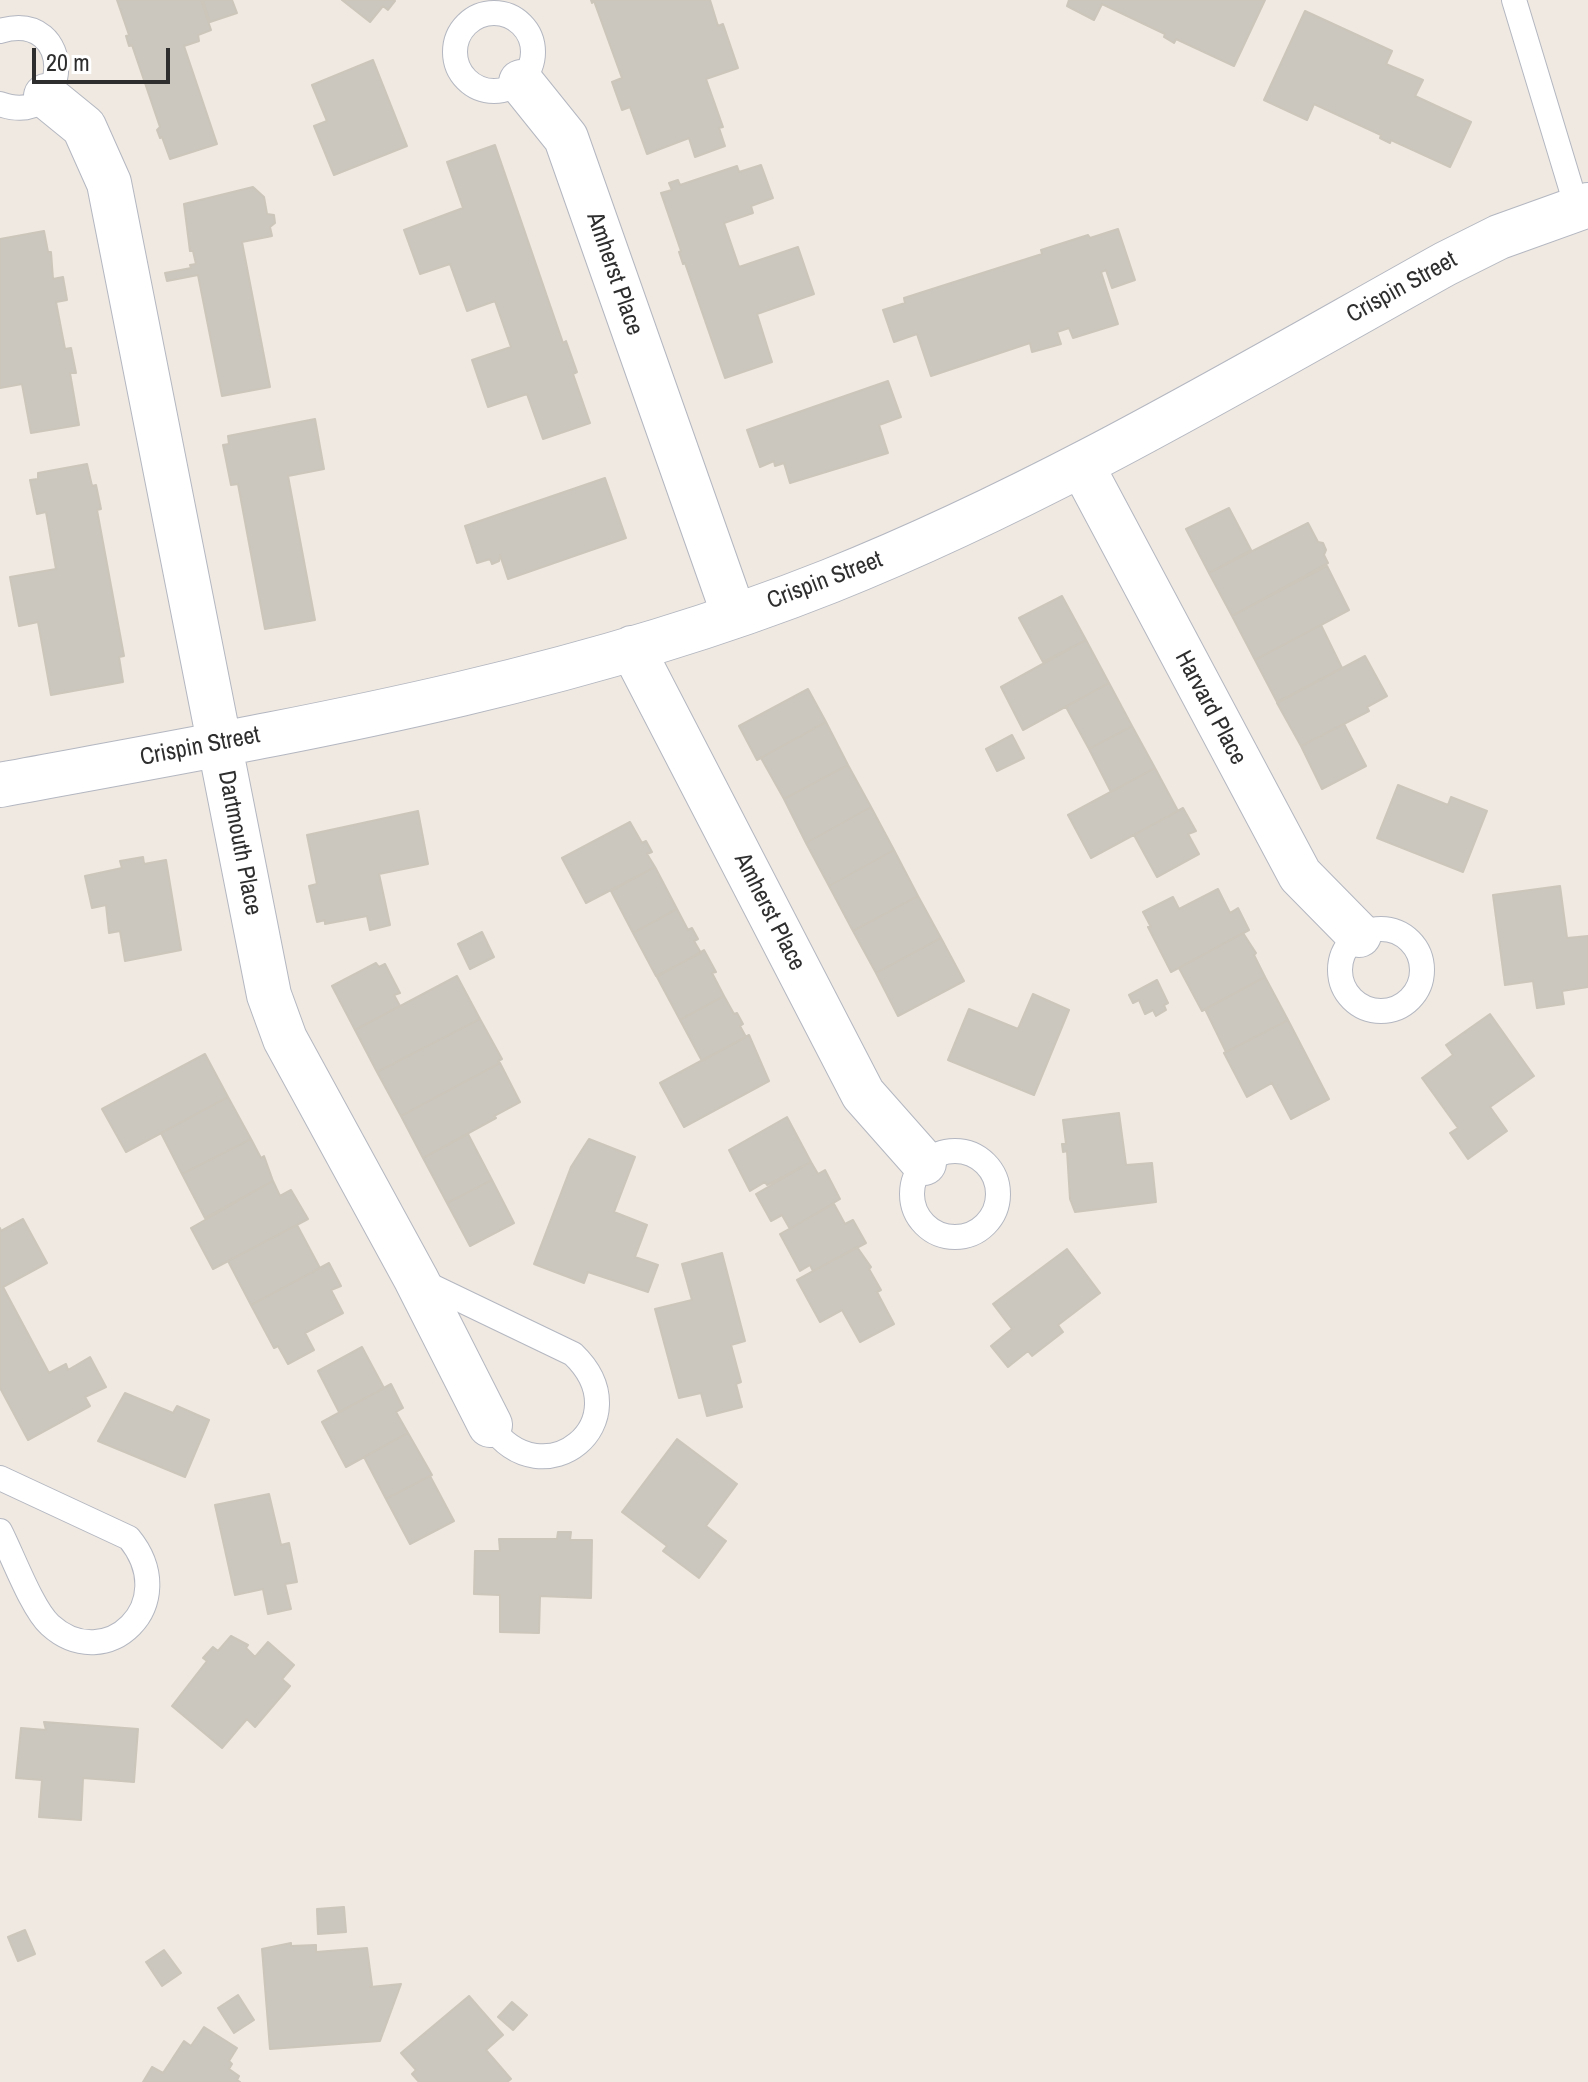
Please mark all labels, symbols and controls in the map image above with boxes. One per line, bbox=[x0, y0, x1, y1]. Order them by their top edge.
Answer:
scale bar bbox=[36, 32, 174, 82]
text: 20 m bbox=[46, 46, 90, 78]
street label: Amherst Place bbox=[580, 209, 648, 339]
street label: Crispin Street bbox=[1342, 246, 1462, 330]
street label: Crispin Street bbox=[763, 546, 887, 616]
street label: Harvard Place bbox=[1168, 646, 1252, 770]
street label: Crispin Street bbox=[138, 721, 262, 773]
street label: Dartmouth Place bbox=[211, 768, 267, 918]
street label: Amherst Place bbox=[727, 848, 811, 976]

